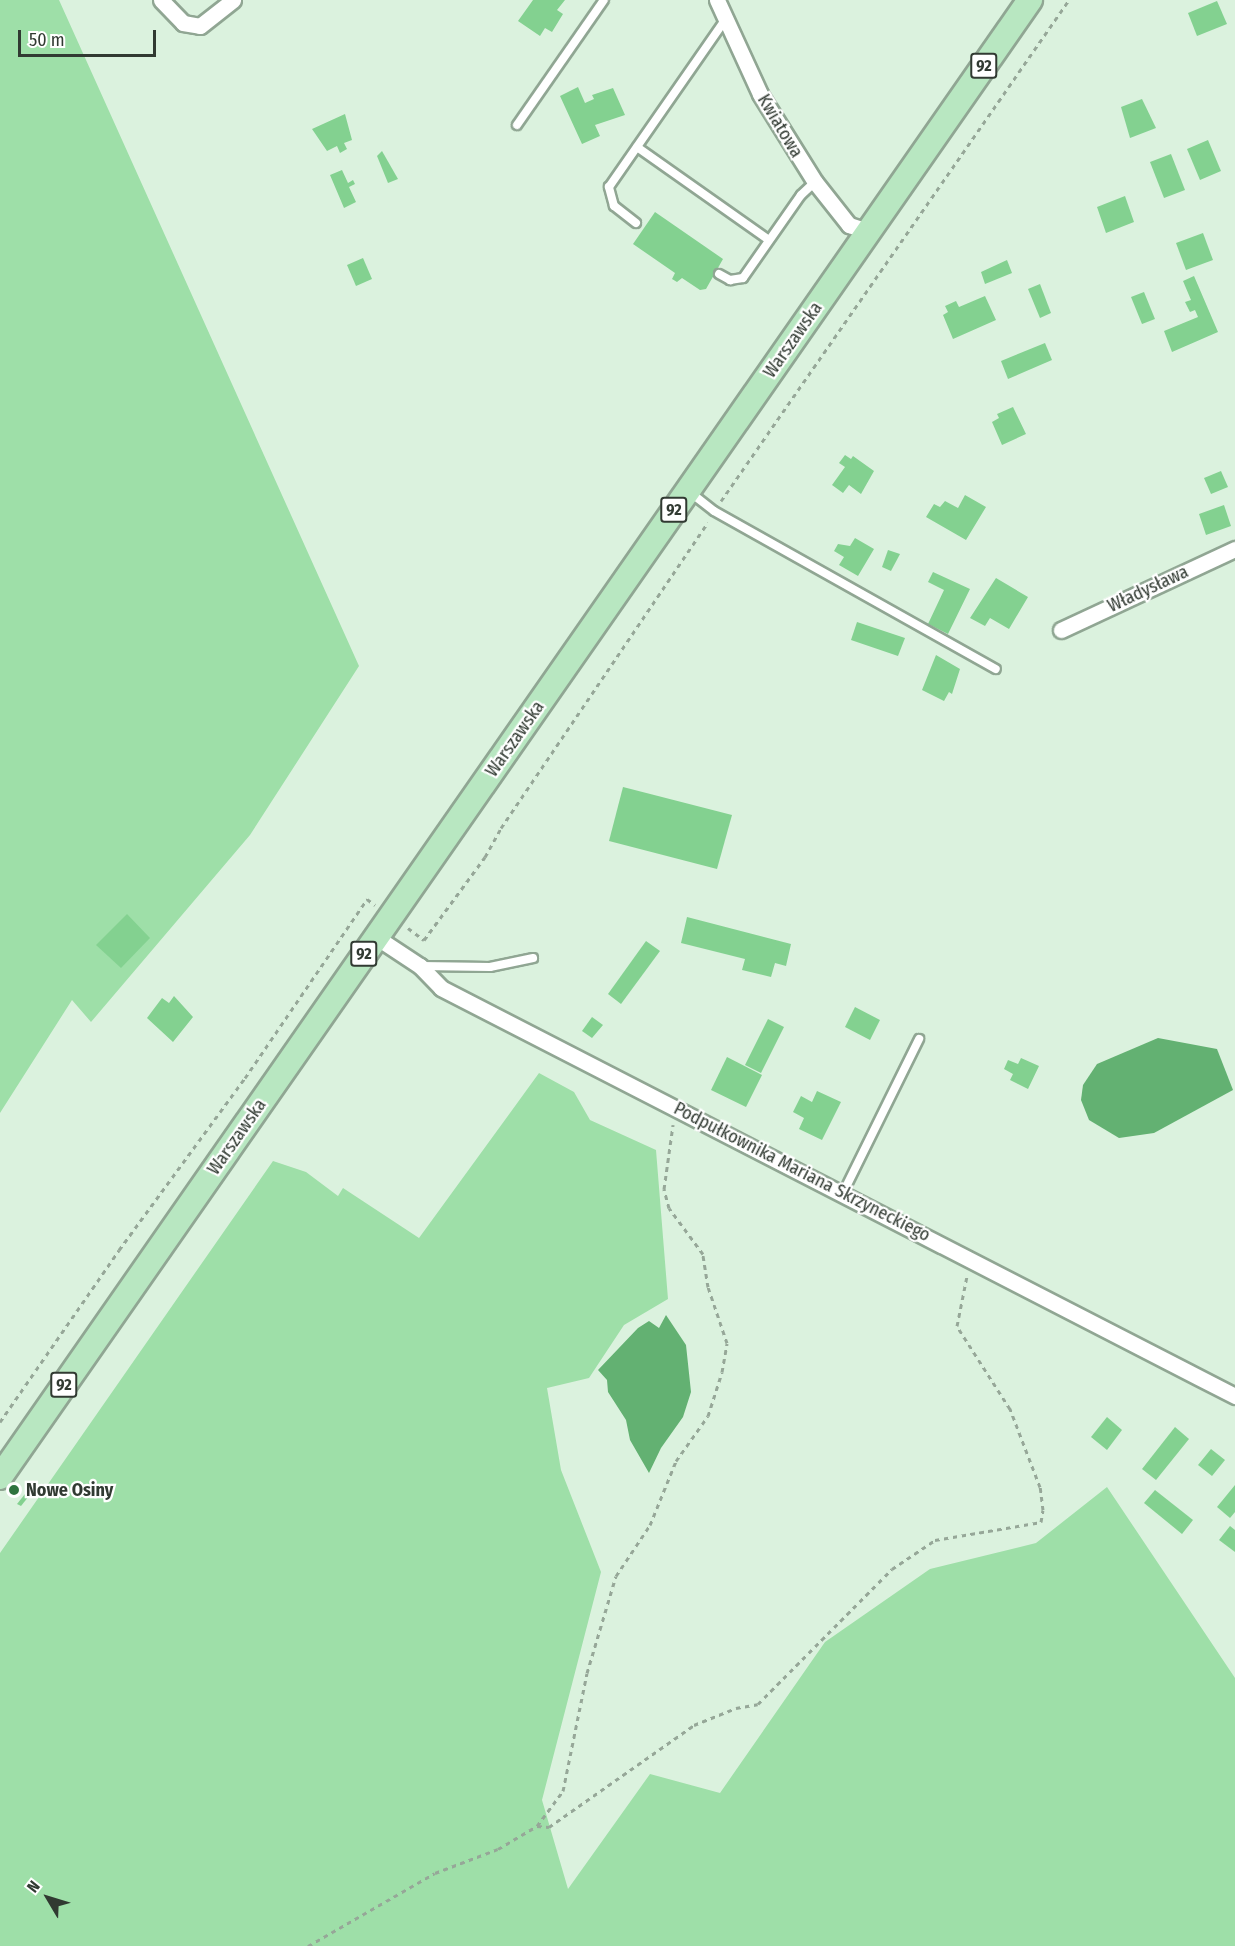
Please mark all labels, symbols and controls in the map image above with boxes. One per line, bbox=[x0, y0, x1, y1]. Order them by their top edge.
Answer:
scale bar bbox=[21, 18, 159, 56]
text: 50 m bbox=[29, 29, 65, 51]
road number: 92 bbox=[969, 53, 999, 79]
street label: Kwiatowa bbox=[753, 90, 807, 162]
street label: Warszawska bbox=[759, 298, 827, 382]
road number: 92 bbox=[659, 497, 689, 523]
street label: Władysława bbox=[1104, 561, 1192, 617]
street label: Warszawska bbox=[481, 697, 549, 781]
road number: 92 bbox=[349, 941, 379, 967]
street label: Warszawska bbox=[203, 1095, 271, 1179]
street label: Podpułkownika Mariana Skrzyneckiego bbox=[670, 1098, 934, 1246]
road number: 92 bbox=[49, 1372, 79, 1398]
place label: Nowe Osiny bbox=[26, 1479, 113, 1501]
marker: Nowe Osiny bbox=[7, 1483, 21, 1497]
north arrow bbox=[18, 1868, 78, 1928]
text: N bbox=[23, 1877, 44, 1896]

